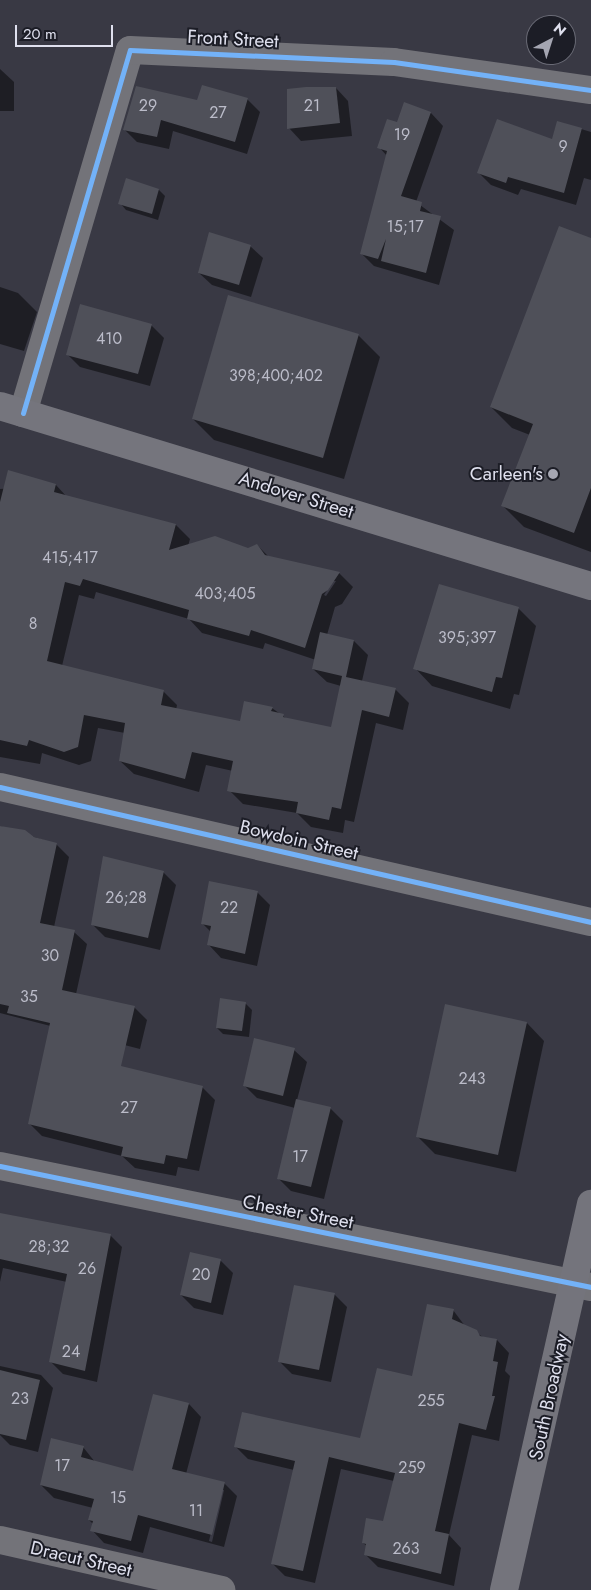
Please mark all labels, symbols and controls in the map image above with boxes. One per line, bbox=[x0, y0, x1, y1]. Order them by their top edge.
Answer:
scale bar bbox=[18, 15, 115, 47]
north arrow bbox=[526, 15, 576, 65]
text: N bbox=[549, 18, 571, 41]
text: 20 m bbox=[23, 23, 57, 45]
street label: Front Street bbox=[187, 25, 279, 53]
house number: 29 bbox=[139, 96, 157, 116]
house number: 21 bbox=[304, 96, 320, 116]
house number: 27 bbox=[209, 103, 227, 123]
house number: 19 bbox=[394, 125, 410, 145]
house number: 9 bbox=[558, 137, 568, 157]
house number: 15;17 bbox=[386, 217, 424, 237]
house number: 410 bbox=[96, 329, 122, 349]
house number: 398;400;402 bbox=[229, 366, 323, 386]
place label: Carleen's bbox=[470, 463, 543, 485]
street label: Andover Street bbox=[236, 467, 356, 523]
marker: Carleen's bbox=[547, 468, 559, 480]
house number: 415;417 bbox=[42, 548, 98, 568]
house number: 403;405 bbox=[195, 584, 255, 604]
house number: 8 bbox=[29, 614, 37, 634]
house number: 395;397 bbox=[438, 628, 496, 648]
street label: Bowdoin Street bbox=[238, 815, 360, 865]
house number: 26;28 bbox=[105, 888, 147, 908]
house number: 22 bbox=[220, 898, 238, 918]
house number: 30 bbox=[41, 946, 59, 966]
house number: 35 bbox=[20, 987, 38, 1007]
house number: 243 bbox=[458, 1069, 486, 1089]
house number: 27 bbox=[120, 1098, 138, 1118]
house number: 17 bbox=[292, 1147, 308, 1167]
street label: Chester Street bbox=[241, 1190, 355, 1234]
house number: 28;32 bbox=[29, 1237, 69, 1257]
house number: 26 bbox=[78, 1259, 96, 1279]
house number: 20 bbox=[192, 1265, 210, 1285]
street label: South Broadway bbox=[524, 1332, 574, 1462]
house number: 24 bbox=[62, 1342, 80, 1362]
house number: 23 bbox=[11, 1389, 29, 1409]
house number: 255 bbox=[417, 1391, 445, 1411]
house number: 17 bbox=[54, 1456, 70, 1476]
house number: 259 bbox=[398, 1458, 426, 1478]
house number: 15 bbox=[110, 1488, 126, 1508]
house number: 11 bbox=[189, 1501, 203, 1521]
street label: Dracut Street bbox=[28, 1536, 134, 1582]
house number: 263 bbox=[392, 1539, 420, 1559]

